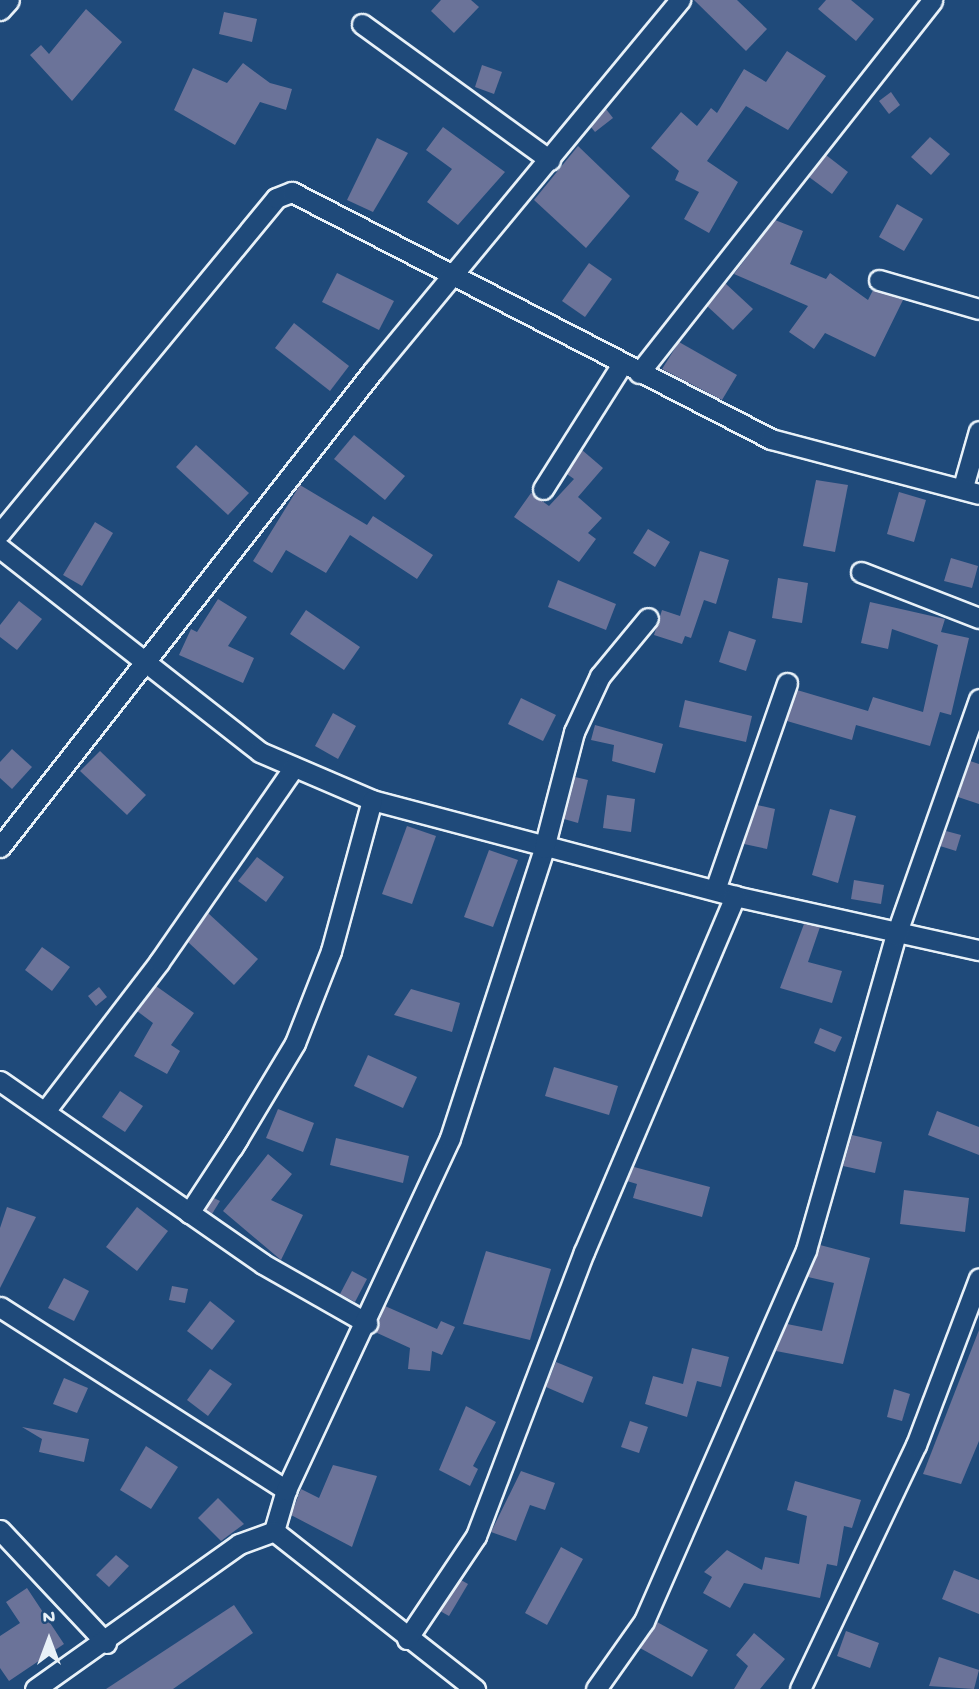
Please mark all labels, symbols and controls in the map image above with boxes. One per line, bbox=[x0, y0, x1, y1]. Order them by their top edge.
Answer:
north arrow bbox=[14, 1605, 84, 1675]
text: N bbox=[43, 1607, 55, 1630]

